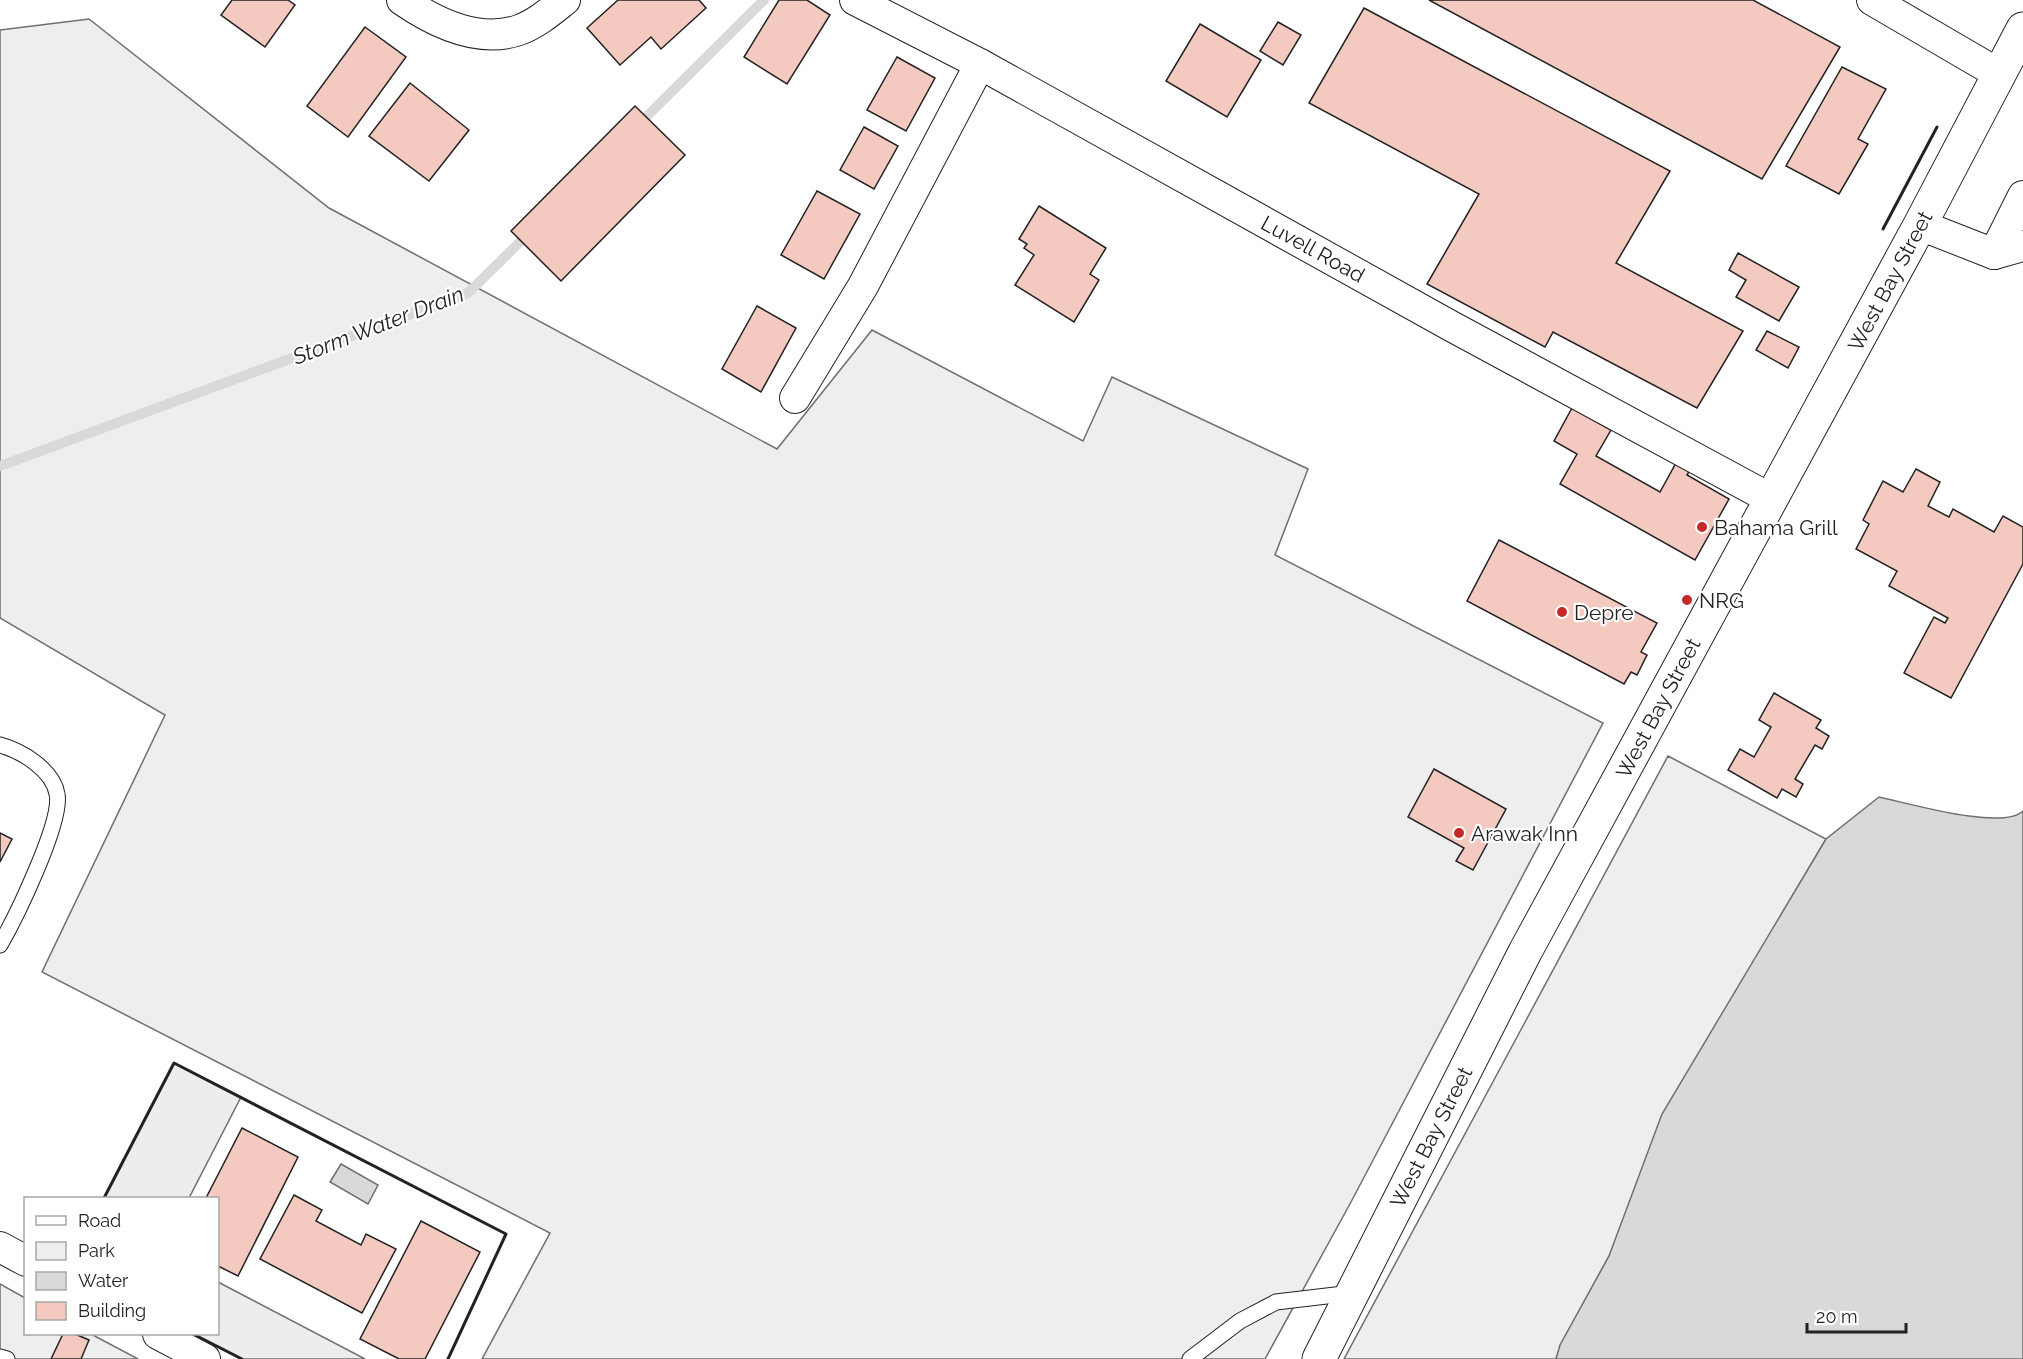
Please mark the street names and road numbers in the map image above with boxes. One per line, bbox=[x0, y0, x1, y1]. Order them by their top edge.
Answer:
street label: West Bay Street bbox=[1843, 207, 1937, 355]
street label: Luvell Road bbox=[1257, 210, 1369, 288]
street label: West Bay Street bbox=[1611, 634, 1705, 782]
street label: West Bay Street bbox=[1385, 1062, 1477, 1212]

